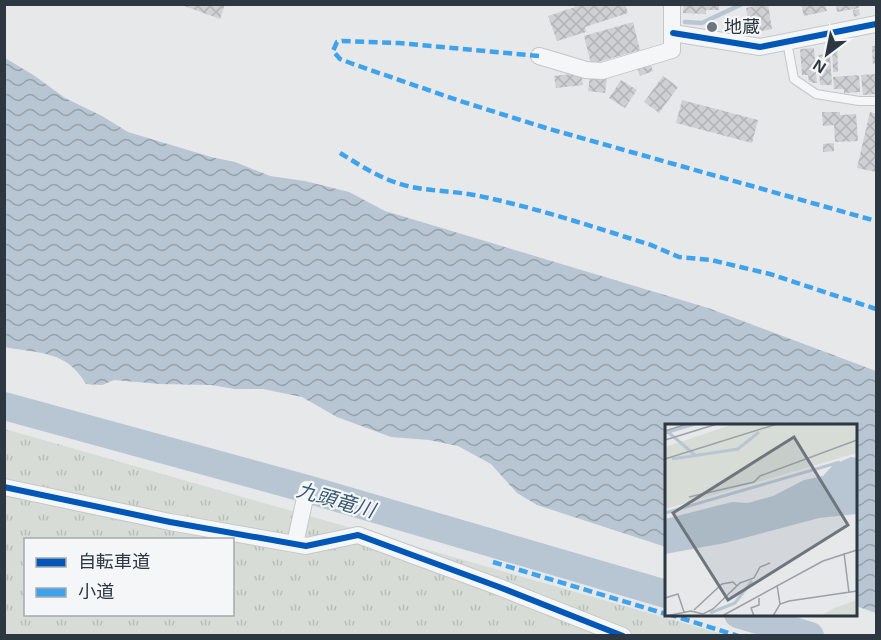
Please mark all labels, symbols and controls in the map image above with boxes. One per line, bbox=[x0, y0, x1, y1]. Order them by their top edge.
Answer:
place label: 地蔵 bbox=[724, 17, 760, 37]
marker: 地蔵 bbox=[705, 20, 719, 34]
north arrow bbox=[797, 24, 857, 84]
text: N bbox=[810, 56, 829, 77]
inset map bbox=[665, 424, 857, 616]
water label: 九頭竜川 bbox=[295, 478, 379, 522]
legend bbox=[24, 538, 234, 616]
text: 自転車道 bbox=[78, 552, 150, 572]
text: 小道 bbox=[78, 582, 114, 602]

